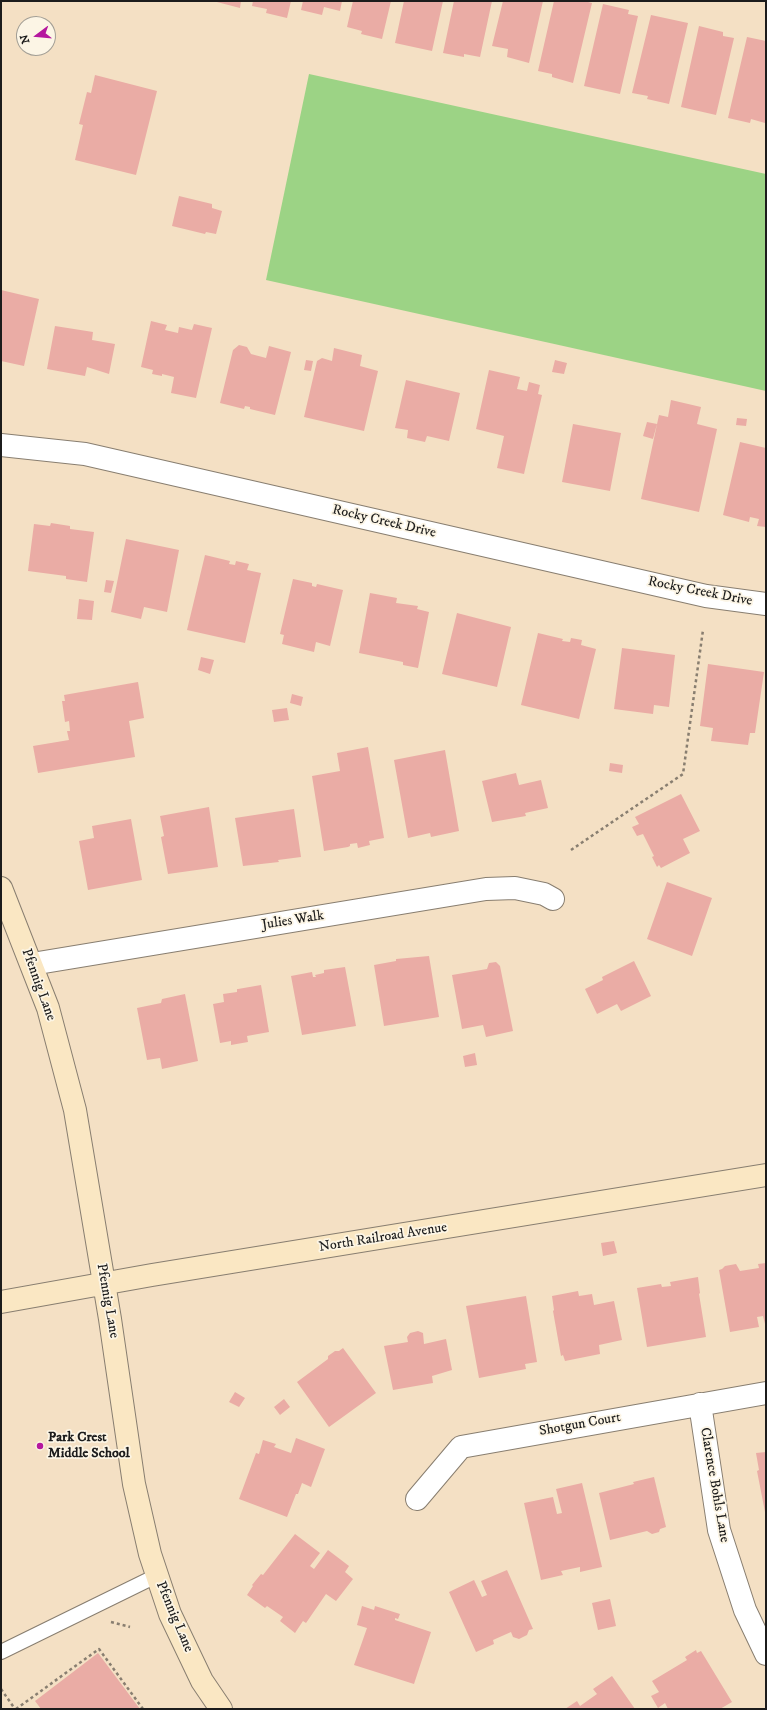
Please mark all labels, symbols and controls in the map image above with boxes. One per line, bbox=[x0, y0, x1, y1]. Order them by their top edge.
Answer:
north arrow bbox=[16, 16, 56, 56]
text: N bbox=[17, 33, 33, 45]
street label: Rocky Creek Drive bbox=[331, 502, 437, 542]
street label: Rocky Creek Drive bbox=[646, 574, 754, 610]
street label: Julies Walk bbox=[261, 908, 325, 934]
street label: Pfennig Lane bbox=[17, 947, 59, 1023]
street label: North Railroad Avenue bbox=[318, 1220, 448, 1256]
street label: Pfennig Lane bbox=[92, 1262, 122, 1340]
street label: Shotgun Court bbox=[538, 1410, 622, 1440]
street label: Clarence Bohls Lane bbox=[696, 1426, 732, 1544]
place label: Park Crest Middle School bbox=[48, 1430, 130, 1462]
marker: Park Crest Middle School bbox=[35, 1441, 45, 1451]
street label: Pfennig Lane bbox=[152, 1579, 196, 1655]

